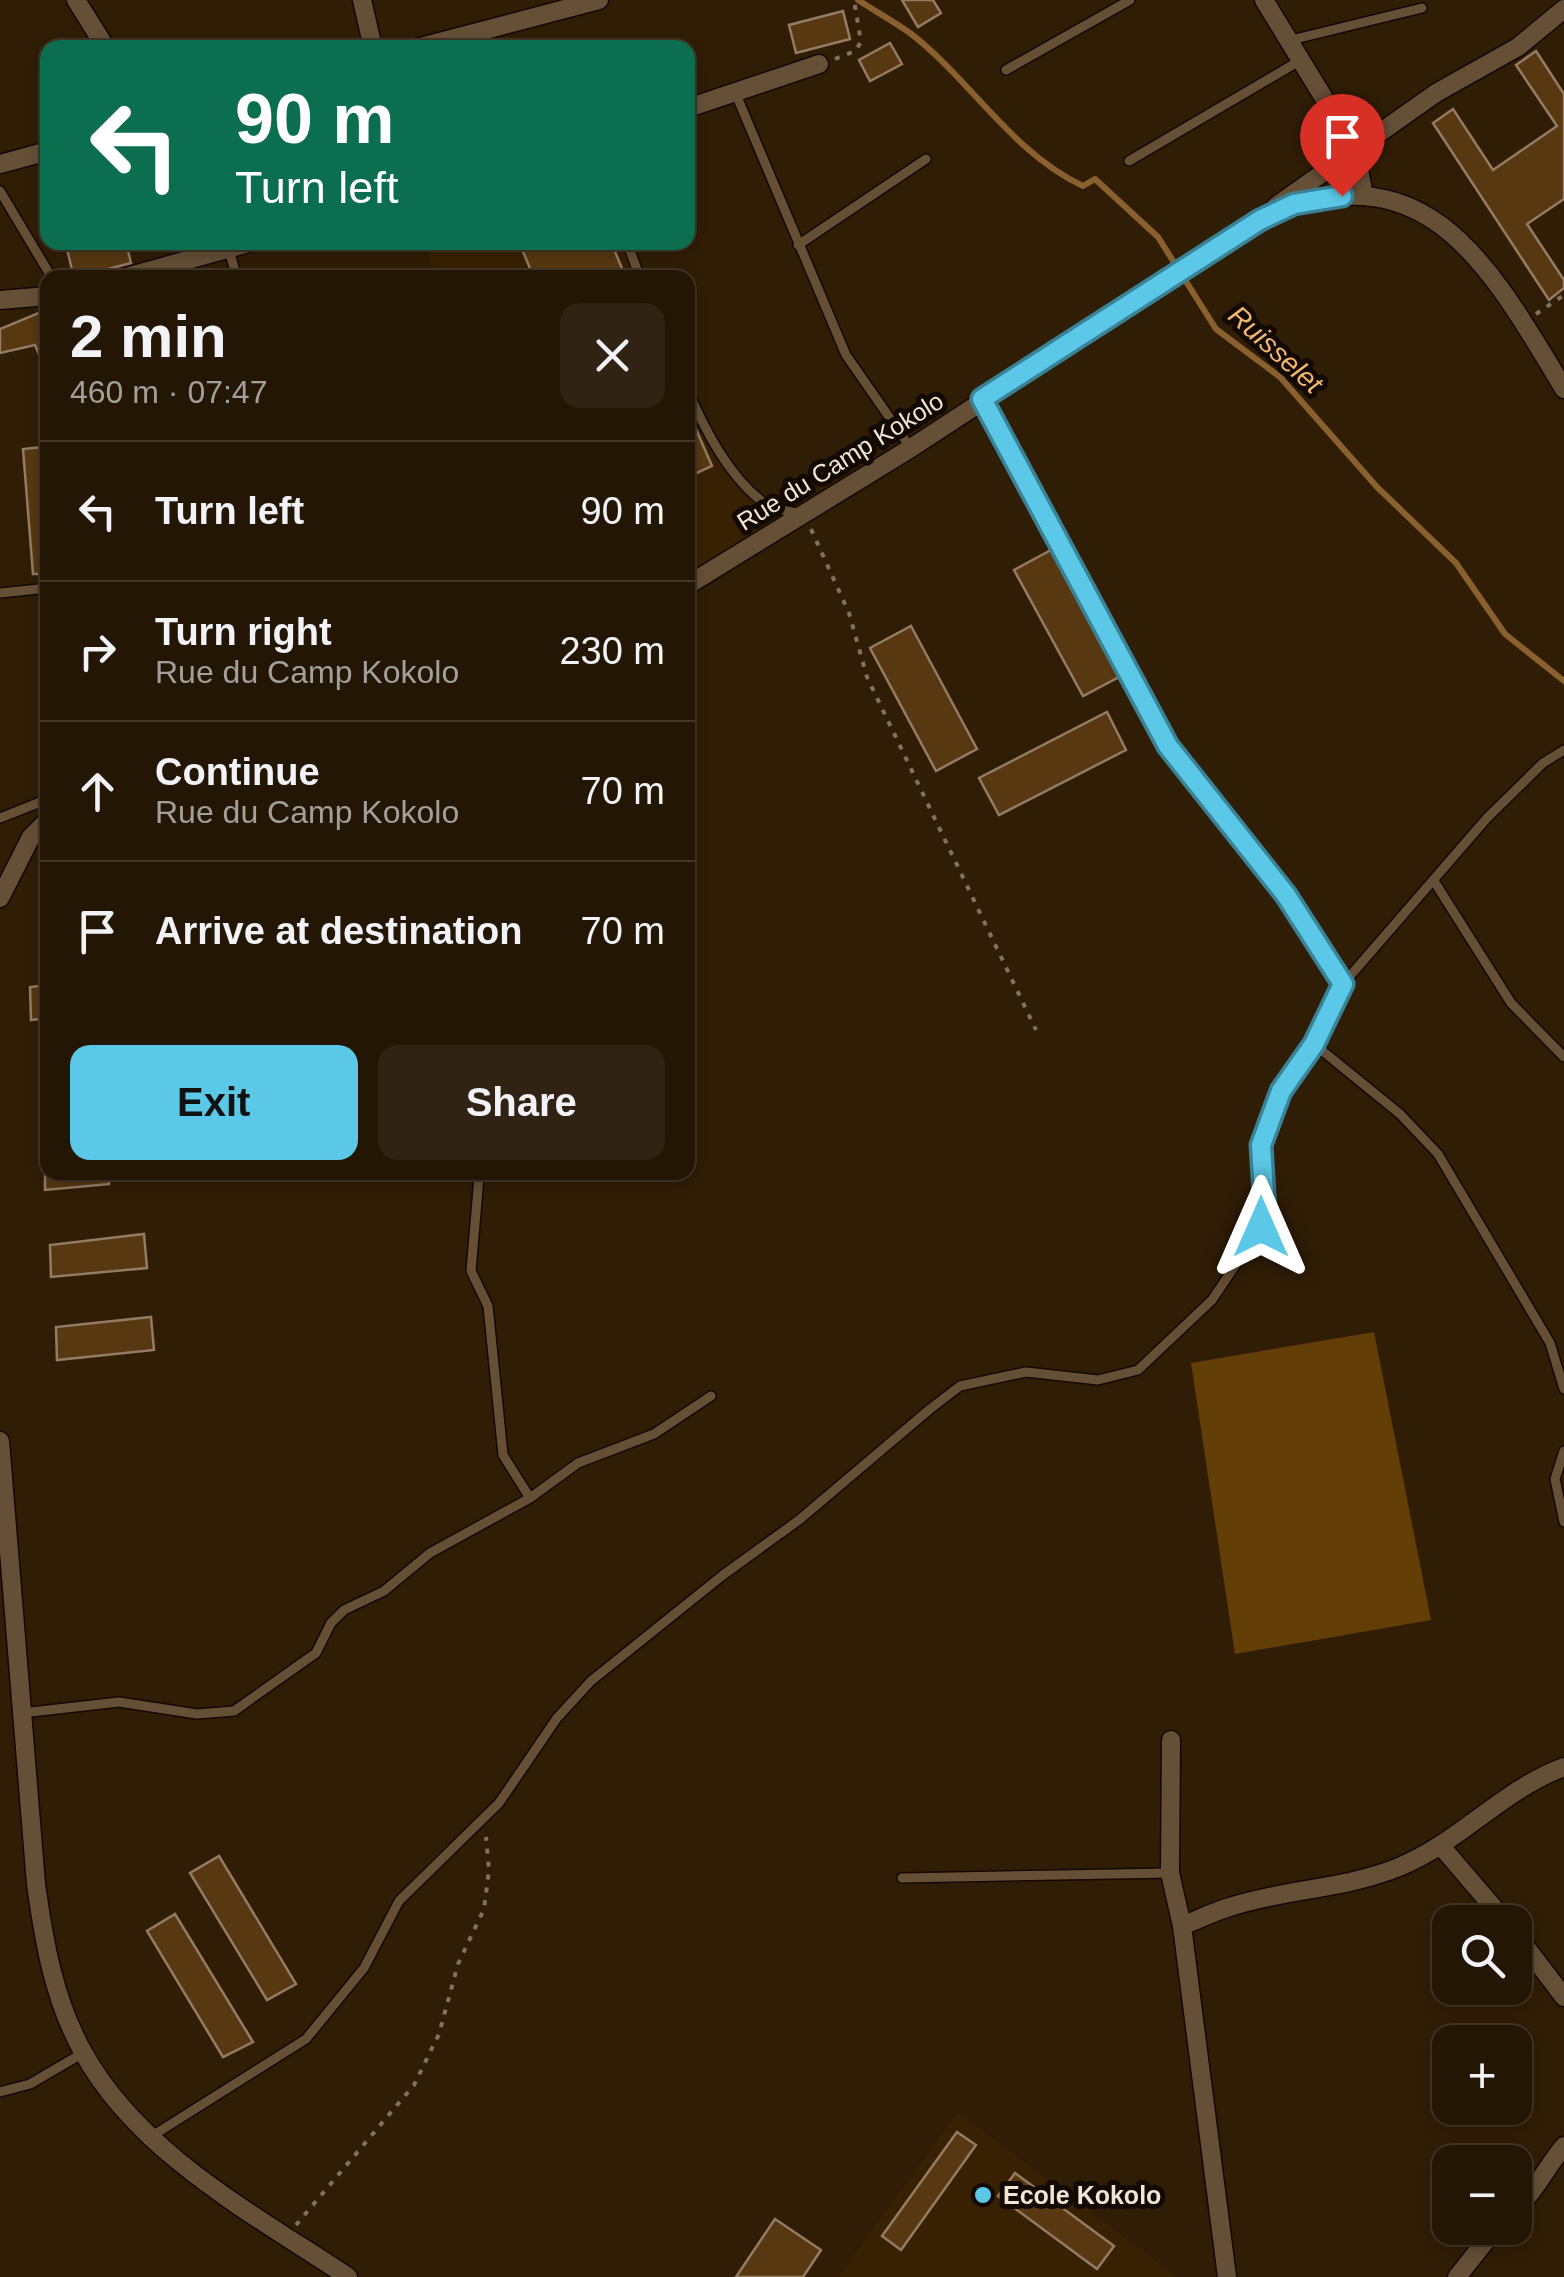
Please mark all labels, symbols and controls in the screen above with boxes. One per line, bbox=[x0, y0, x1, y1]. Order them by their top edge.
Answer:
icon: left bbox=[70, 80, 200, 210]
text: 90 m bbox=[235, 80, 395, 158]
pin bbox=[1300, 94, 1385, 197]
icon: arrive bbox=[1315, 109, 1370, 164]
text: Turn left bbox=[235, 162, 398, 213]
water label: Ruisselet bbox=[1222, 299, 1330, 400]
text: 2 min bbox=[70, 303, 227, 370]
button: close bbox=[560, 303, 665, 408]
text: 460 m · 07:47 bbox=[70, 374, 267, 410]
street label: Rue du Camp Kokolo bbox=[732, 386, 948, 536]
icon: left bbox=[70, 484, 125, 539]
text: Turn left bbox=[155, 490, 304, 532]
text: 90 m bbox=[581, 490, 665, 532]
text: Turn right bbox=[155, 611, 332, 653]
icon: right bbox=[70, 624, 125, 679]
text: 230 m bbox=[559, 630, 665, 672]
text: Rue du Camp Kokolo bbox=[155, 654, 459, 690]
text: Continue bbox=[155, 751, 320, 793]
icon: ahead bbox=[70, 764, 125, 819]
text: 70 m bbox=[581, 770, 665, 812]
text: Rue du Camp Kokolo bbox=[155, 794, 459, 830]
icon: arrive bbox=[70, 904, 125, 959]
text: Arrive at destination bbox=[155, 910, 522, 952]
text: 70 m bbox=[581, 910, 665, 952]
button: Exit bbox=[70, 1045, 358, 1160]
button: Share bbox=[378, 1045, 665, 1160]
position arrow bbox=[1209, 1175, 1313, 1279]
map controls bbox=[1432, 1905, 1532, 2245]
button: search bbox=[1432, 1905, 1532, 2005]
button: + bbox=[1432, 2025, 1532, 2125]
button: − bbox=[1432, 2145, 1532, 2245]
place label: Ecole Kokolo bbox=[1003, 2181, 1161, 2209]
marker: Ecole Kokolo bbox=[972, 2184, 994, 2206]

